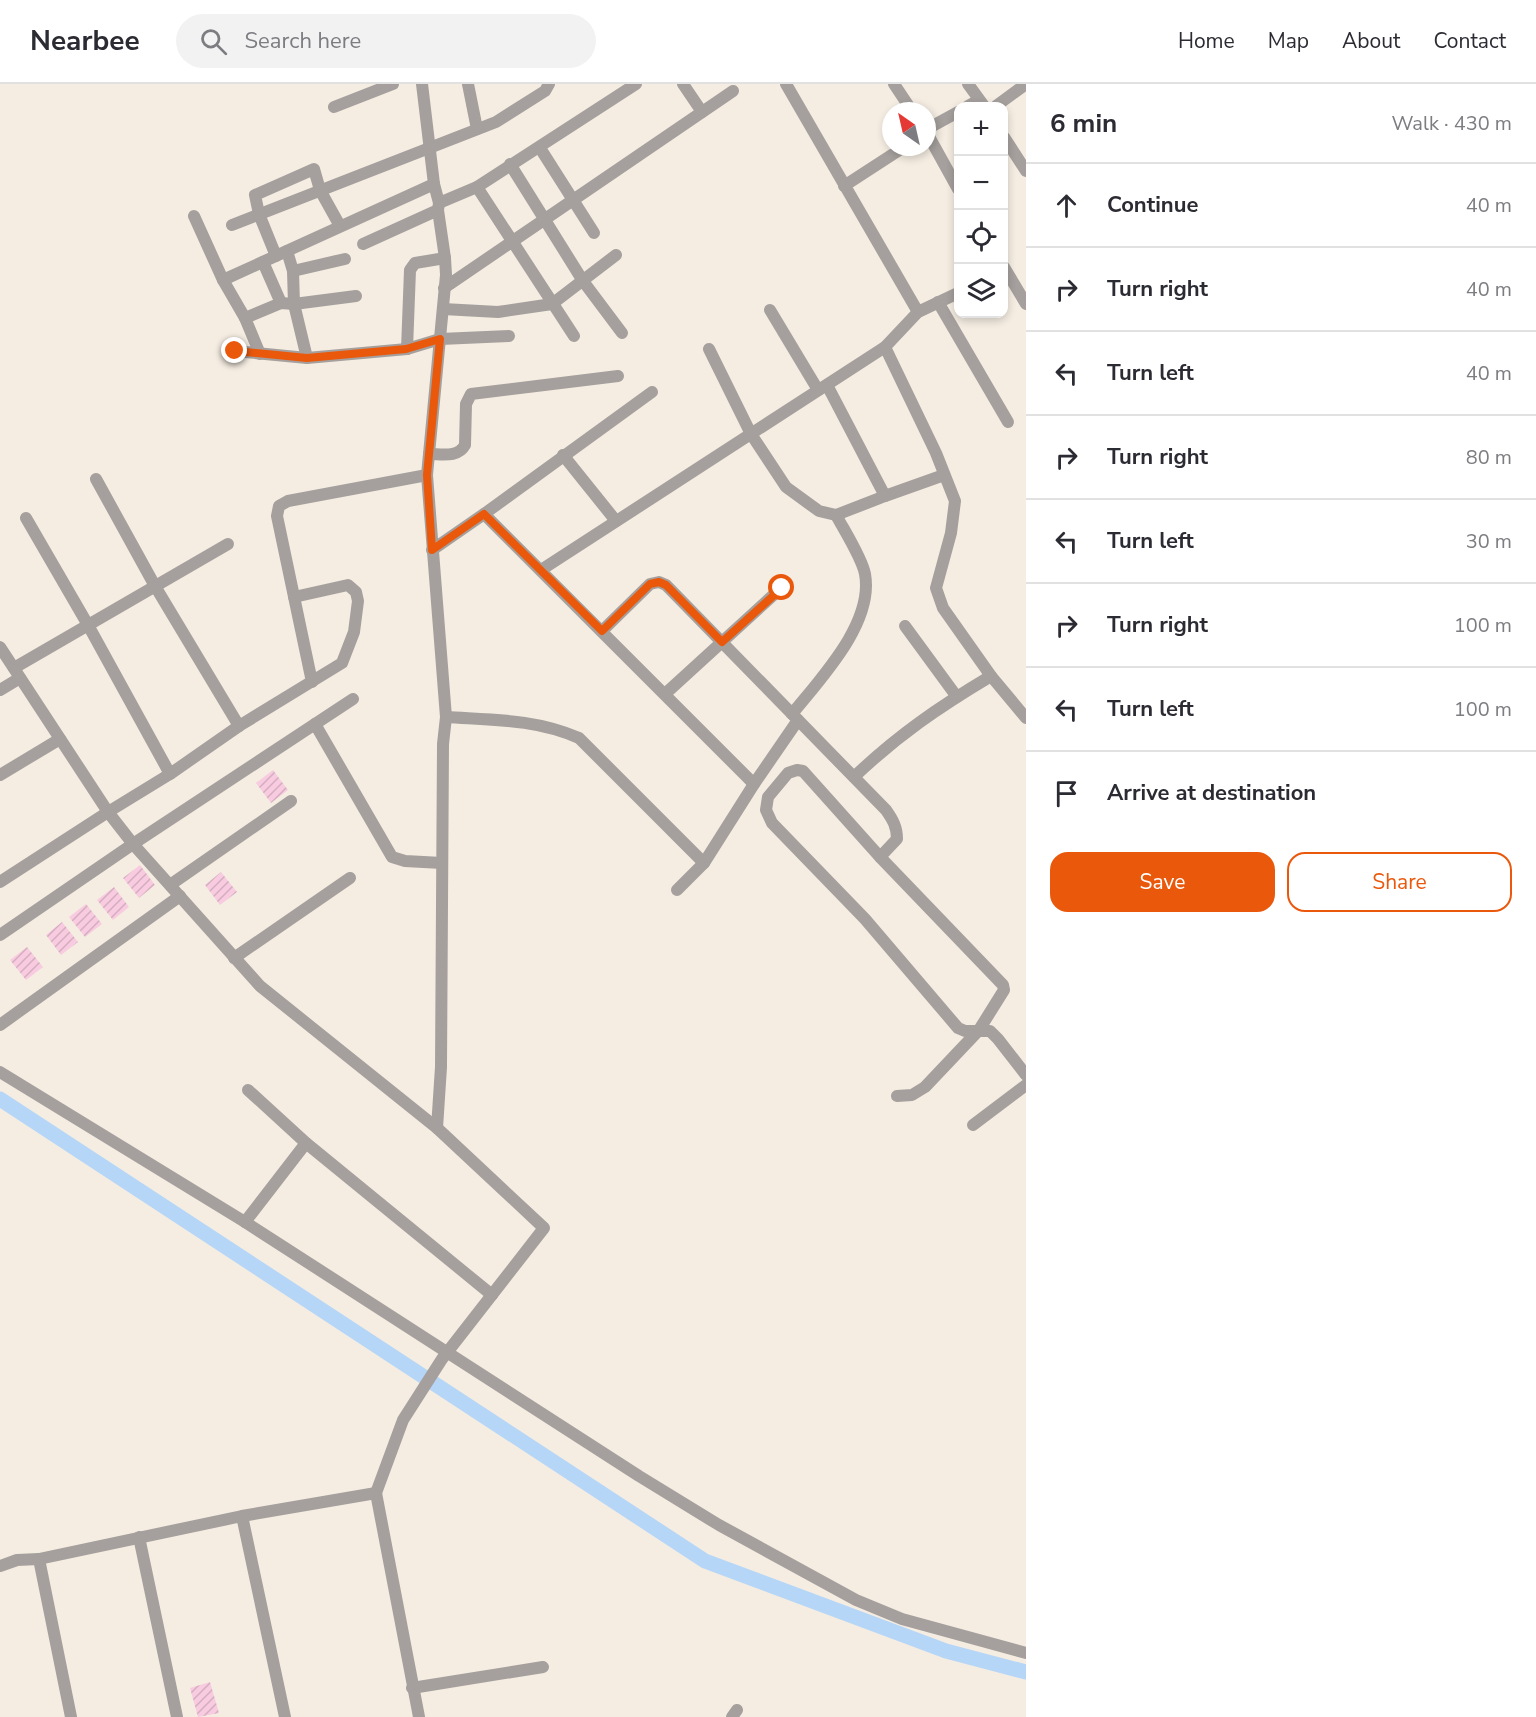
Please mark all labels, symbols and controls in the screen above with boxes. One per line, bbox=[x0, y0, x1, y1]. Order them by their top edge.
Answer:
search box bbox=[176, 14, 596, 68]
text: Nearbee bbox=[30, 22, 140, 60]
icon: search bbox=[197, 25, 230, 58]
text: Search here bbox=[245, 26, 361, 56]
text: Home bbox=[1178, 27, 1235, 55]
text: Map bbox=[1268, 27, 1309, 55]
text: About bbox=[1342, 27, 1400, 55]
text: Contact bbox=[1433, 27, 1506, 55]
north arrow bbox=[882, 102, 936, 156]
map controls bbox=[954, 102, 1008, 318]
button: + bbox=[954, 102, 1008, 156]
text: 6 min bbox=[1050, 106, 1117, 141]
text: Walk · 430 m bbox=[1392, 110, 1512, 137]
button: − bbox=[954, 156, 1008, 210]
icon: ahead bbox=[1050, 189, 1083, 222]
text: Continue bbox=[1107, 190, 1198, 220]
text: 40 m bbox=[1466, 192, 1512, 219]
button: locate bbox=[954, 210, 1008, 264]
button: layers bbox=[954, 264, 1008, 318]
icon: right bbox=[1050, 273, 1083, 306]
text: Turn right bbox=[1107, 274, 1208, 304]
text: 40 m bbox=[1466, 276, 1512, 303]
route end bbox=[221, 337, 247, 363]
icon: left bbox=[1050, 357, 1083, 390]
text: Turn left bbox=[1107, 358, 1194, 388]
text: 40 m bbox=[1466, 360, 1512, 387]
icon: right bbox=[1050, 441, 1083, 474]
text: Turn right bbox=[1107, 442, 1208, 472]
text: 80 m bbox=[1466, 444, 1512, 471]
icon: left bbox=[1050, 525, 1083, 558]
text: Turn left bbox=[1107, 526, 1194, 556]
text: 30 m bbox=[1466, 528, 1512, 555]
route start bbox=[768, 574, 794, 600]
icon: right bbox=[1050, 609, 1083, 642]
text: Turn right bbox=[1107, 610, 1208, 640]
text: 100 m bbox=[1454, 612, 1512, 639]
icon: left bbox=[1050, 693, 1083, 726]
text: Turn left bbox=[1107, 694, 1194, 724]
text: 100 m bbox=[1454, 696, 1512, 723]
icon: arrive bbox=[1050, 777, 1083, 810]
text: Arrive at destination bbox=[1107, 778, 1316, 808]
button: Save bbox=[1050, 852, 1275, 912]
button: Share bbox=[1287, 852, 1512, 912]

